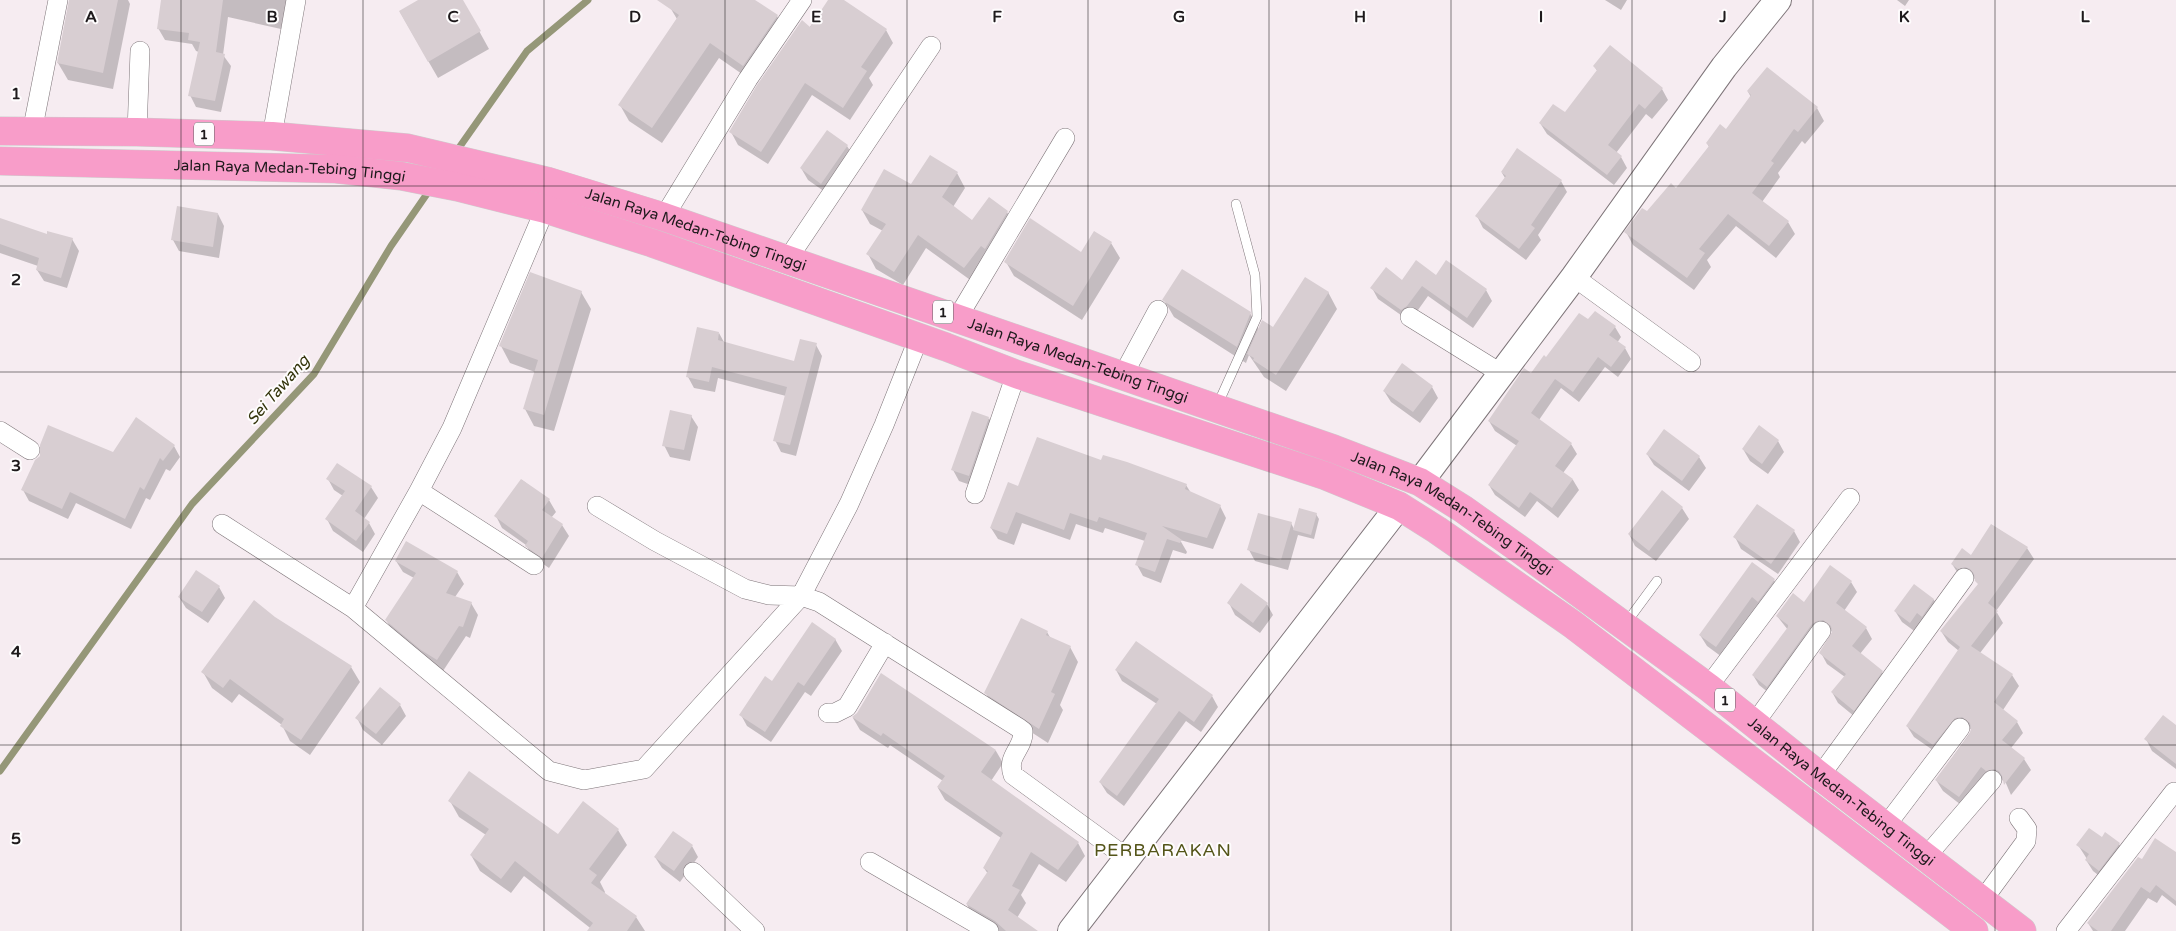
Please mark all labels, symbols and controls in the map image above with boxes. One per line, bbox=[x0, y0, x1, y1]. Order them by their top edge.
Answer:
text: A bbox=[85, 7, 97, 27]
text: B bbox=[266, 7, 278, 27]
text: C bbox=[447, 7, 459, 27]
text: D bbox=[629, 7, 641, 27]
text: E bbox=[811, 7, 821, 27]
text: F bbox=[992, 7, 1002, 27]
text: G bbox=[1173, 7, 1185, 27]
text: H bbox=[1354, 7, 1366, 27]
text: I bbox=[1539, 7, 1543, 27]
text: J bbox=[1718, 7, 1727, 27]
text: K bbox=[1899, 7, 1910, 27]
text: L bbox=[2080, 7, 2090, 27]
text: 1 bbox=[11, 84, 21, 104]
road number: 1 bbox=[194, 122, 214, 146]
street label: Jalan Raya Medan-Tebing Tinggi bbox=[174, 156, 407, 186]
street label: Jalan Raya Medan-Tebing Tinggi bbox=[583, 184, 809, 275]
text: 2 bbox=[11, 270, 21, 290]
road number: 1 bbox=[933, 300, 953, 324]
street label: Jalan Raya Medan-Tebing Tinggi bbox=[965, 314, 1191, 407]
water label: Sei Tawang bbox=[242, 350, 314, 429]
street label: Jalan Raya Medan-Tebing Tinggi bbox=[1349, 447, 1556, 579]
text: 3 bbox=[11, 456, 21, 476]
text: 4 bbox=[11, 642, 21, 662]
road number: 1 bbox=[1715, 688, 1735, 712]
street label: Jalan Raya Medan-Tebing Tinggi bbox=[1744, 713, 1938, 870]
text: 5 bbox=[11, 829, 21, 849]
district label: PERBARAKAN bbox=[1094, 839, 1232, 861]

